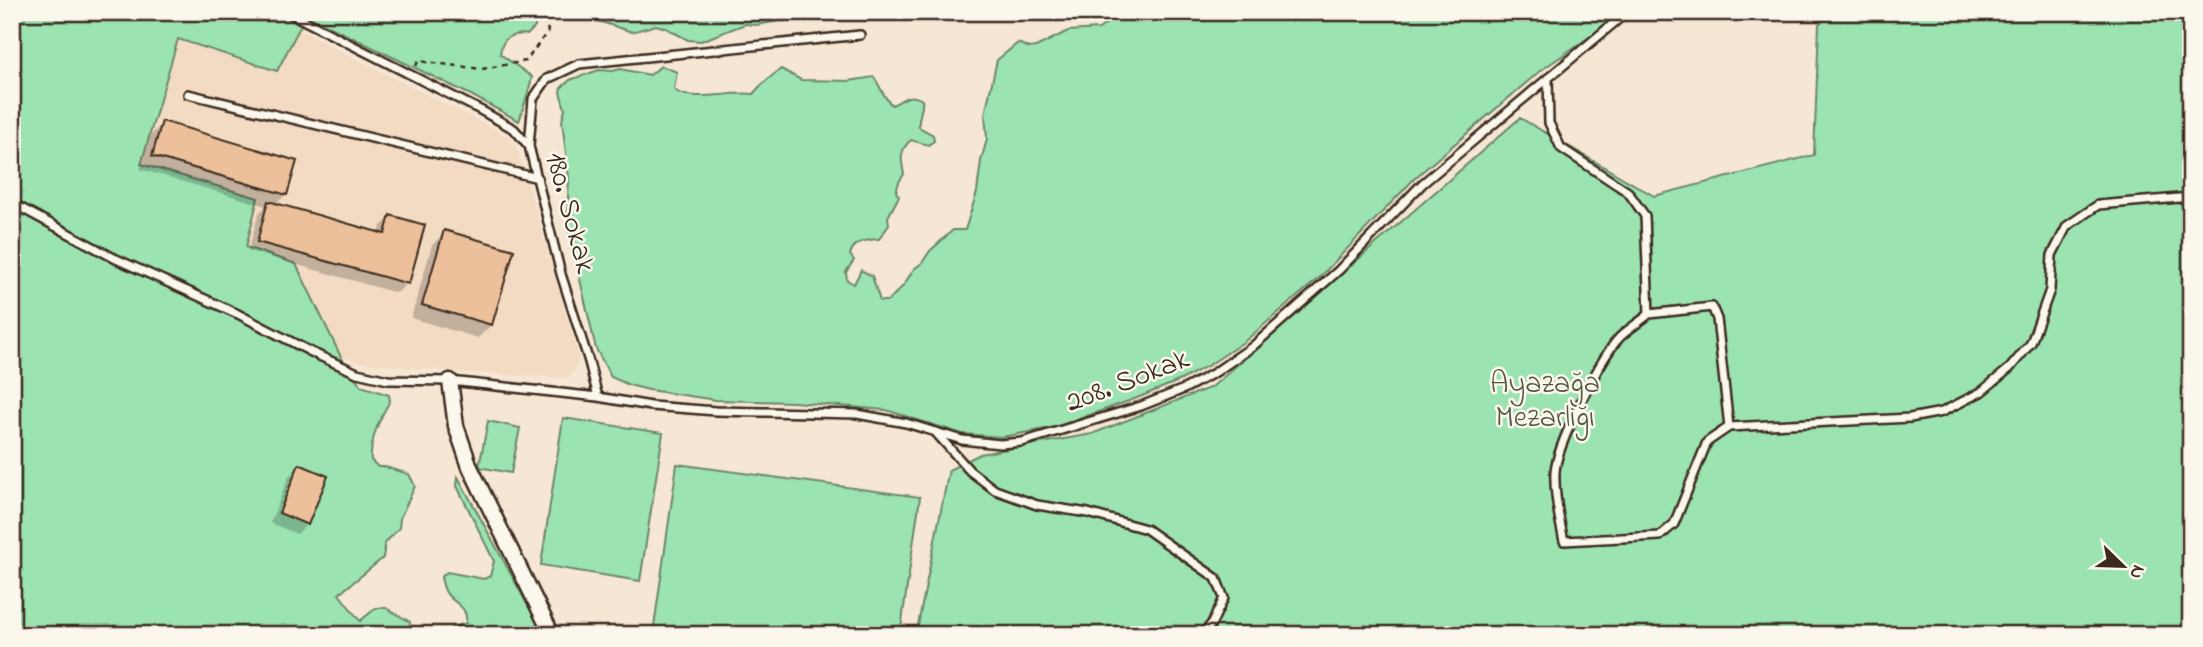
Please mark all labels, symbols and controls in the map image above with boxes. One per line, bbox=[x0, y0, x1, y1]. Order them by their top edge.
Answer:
street label: 180. Sokak bbox=[532, 148, 606, 279]
street label: 208. Sokak bbox=[1060, 338, 1197, 426]
park label: Ayazağa Mezarlığı bbox=[1490, 363, 1600, 441]
north arrow bbox=[2088, 532, 2158, 602]
text: N bbox=[2121, 560, 2151, 583]

